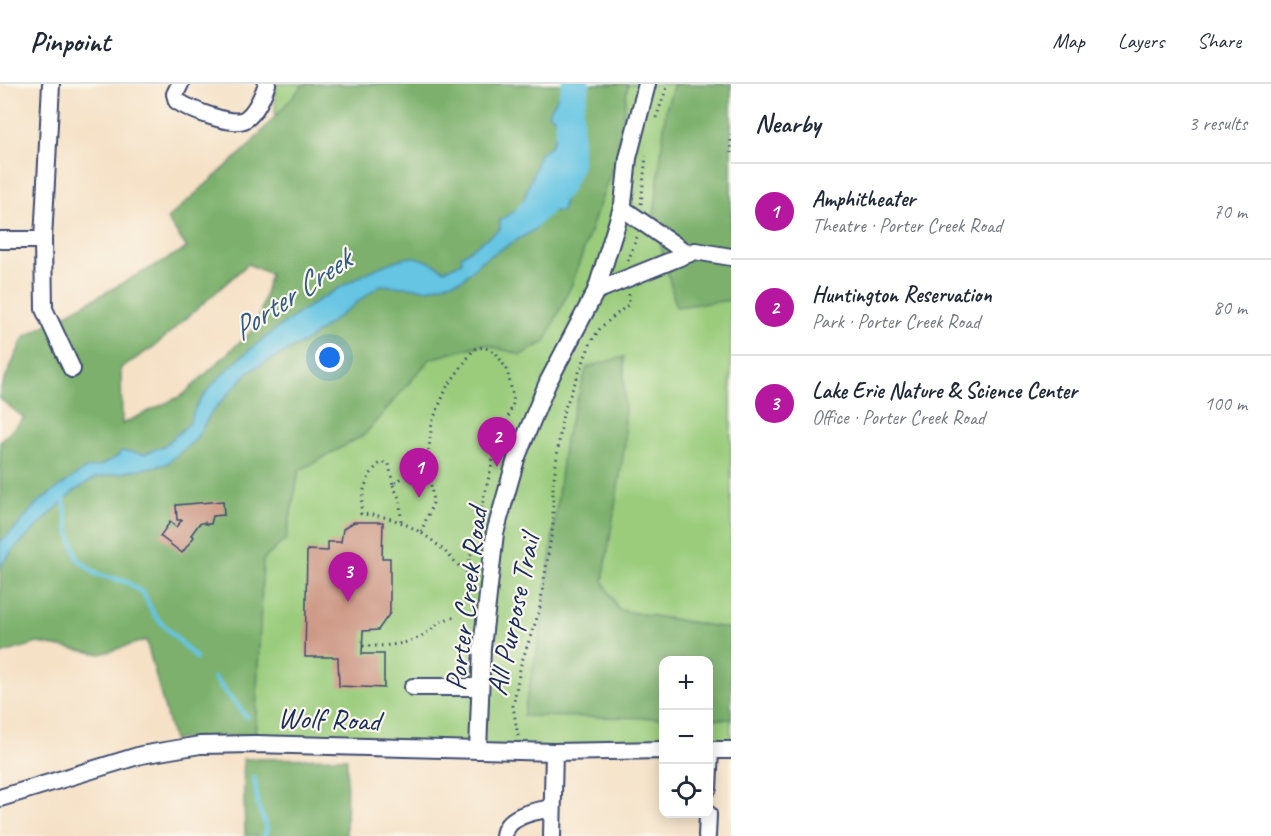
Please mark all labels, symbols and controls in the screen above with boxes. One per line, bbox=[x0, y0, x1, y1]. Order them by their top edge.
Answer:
text: Pinpoint bbox=[30, 24, 110, 59]
text: Map bbox=[1052, 28, 1085, 54]
text: Layers bbox=[1118, 28, 1164, 54]
text: Share bbox=[1197, 28, 1241, 54]
text: Nearby bbox=[755, 107, 820, 140]
text: 3 results bbox=[1188, 111, 1247, 136]
text: Amphitheater bbox=[812, 185, 915, 213]
text: 1 bbox=[770, 199, 779, 224]
text: 70 m bbox=[1213, 199, 1247, 224]
text: Theatre · Porter Creek Road bbox=[812, 213, 1002, 238]
water label: Porter Creek bbox=[223, 236, 364, 349]
text: Huntington Reservation bbox=[812, 281, 992, 309]
text: 2 bbox=[770, 295, 779, 320]
text: 80 m bbox=[1213, 295, 1247, 320]
text: Park · Porter Creek Road bbox=[812, 309, 980, 334]
your location bbox=[315, 343, 344, 372]
text: Lake Erie Nature & Science Center bbox=[812, 377, 1077, 405]
text: 3 bbox=[770, 391, 779, 416]
text: 100 m bbox=[1204, 391, 1247, 416]
text: Office · Porter Creek Road bbox=[812, 405, 985, 430]
pin: 2 bbox=[478, 418, 516, 467]
pin: 1 bbox=[400, 448, 438, 498]
street label: Porter Creek Road bbox=[436, 501, 497, 693]
street label: All Purpose Trail bbox=[477, 526, 550, 699]
pin: 3 bbox=[328, 552, 368, 602]
map controls bbox=[659, 656, 713, 818]
button: + bbox=[659, 656, 713, 710]
street label: Wolf Road bbox=[277, 698, 385, 740]
button: − bbox=[659, 710, 713, 764]
button: locate bbox=[659, 764, 713, 818]

